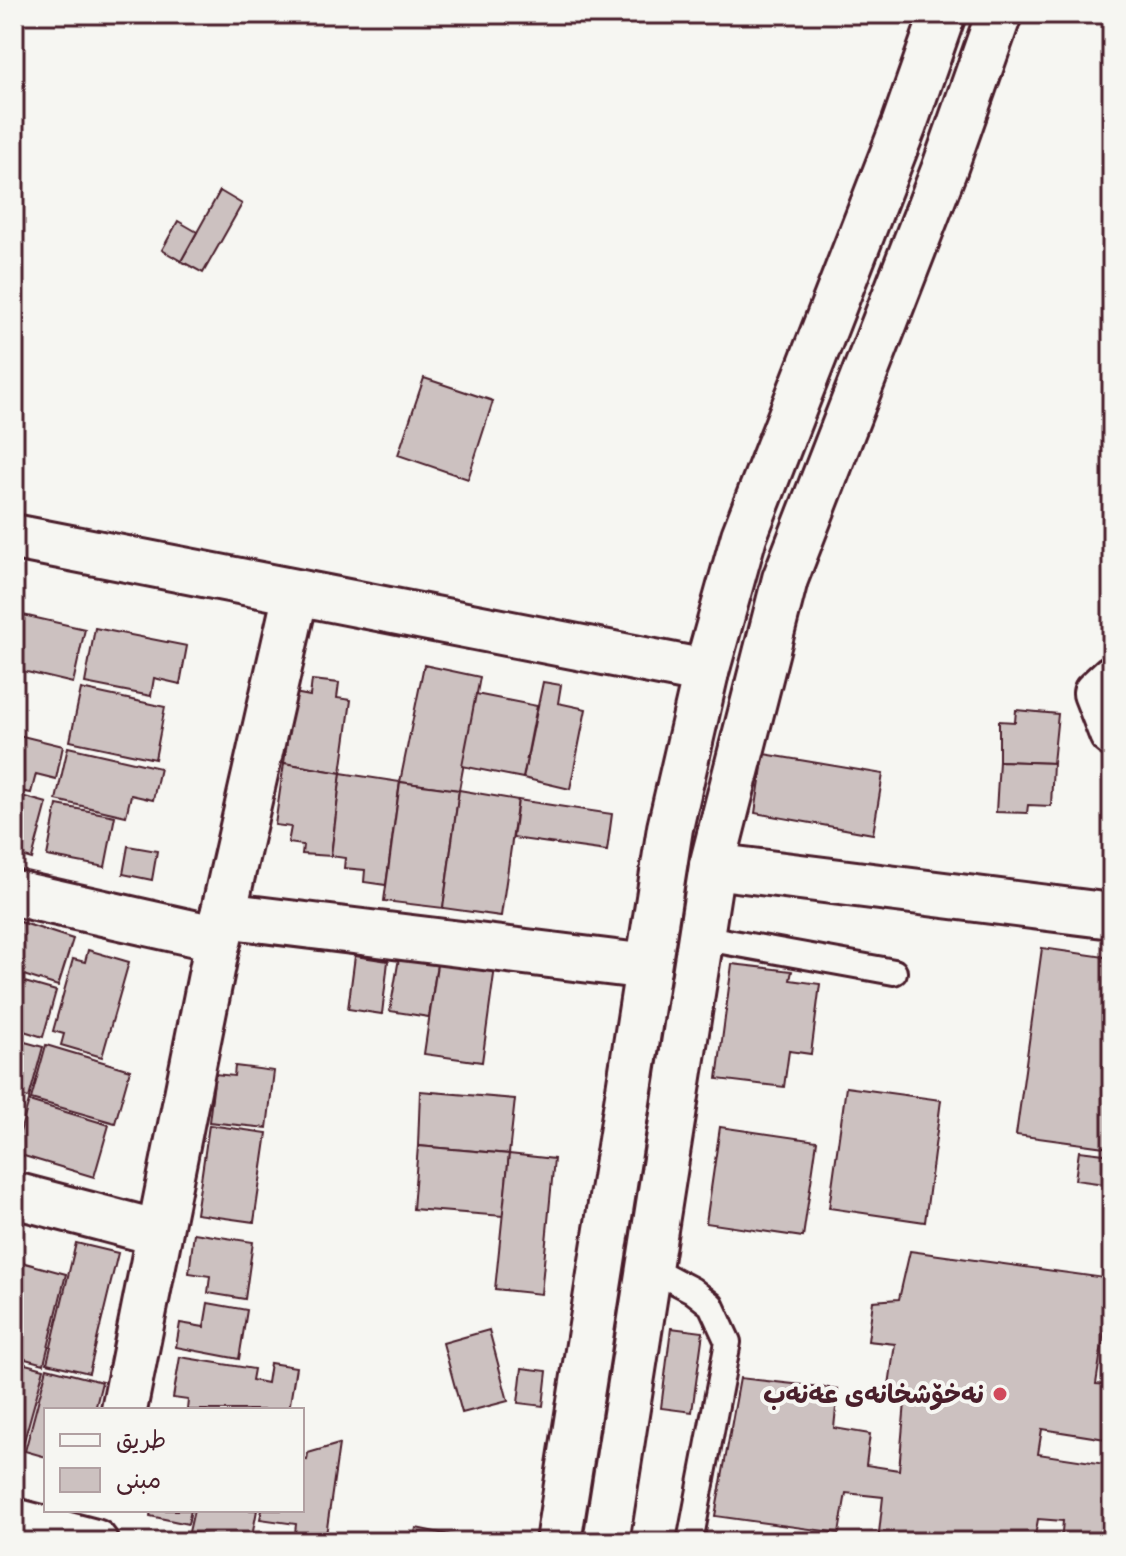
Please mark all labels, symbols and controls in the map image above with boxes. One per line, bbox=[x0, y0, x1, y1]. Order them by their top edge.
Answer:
place label: نەخۆشخانەی عەنەب bbox=[763, 1379, 984, 1413]
marker: نەخۆشخانەی عەنەب bbox=[991, 1385, 1009, 1403]
legend bbox=[44, 1408, 304, 1512]
text: طريق bbox=[116, 1426, 166, 1457]
text: مبنى bbox=[116, 1466, 161, 1497]

